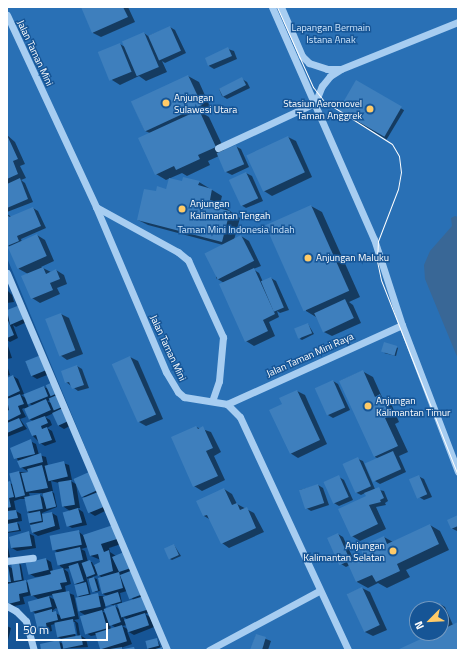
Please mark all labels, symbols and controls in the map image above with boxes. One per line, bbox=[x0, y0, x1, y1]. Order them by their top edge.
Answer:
street label: Jalan Taman Mini bbox=[15, 18, 55, 88]
park label: Lapangan Bermain Istana Anak bbox=[292, 21, 370, 44]
place label: Anjungan Sulawesi Utara bbox=[174, 91, 237, 114]
place label: Stasiun Aeromovel Taman Anggrek bbox=[283, 97, 362, 120]
marker: Anjungan Sulawesi Utara bbox=[161, 98, 171, 108]
marker: Stasiun Aeromovel Taman Anggrek bbox=[365, 104, 375, 114]
place label: Anjungan Kalimantan Tengah bbox=[190, 197, 270, 220]
marker: Anjungan Kalimantan Tengah bbox=[177, 204, 187, 214]
park label: Taman Mini Indonesia Indah bbox=[177, 224, 295, 236]
place label: Anjungan Maluku bbox=[316, 252, 389, 264]
marker: Anjungan Maluku bbox=[303, 253, 313, 263]
street label: Jalan Taman Mini bbox=[148, 313, 188, 383]
street label: Jalan Taman Mini Raya bbox=[264, 330, 356, 380]
place label: Anjungan Kalimantan Timur bbox=[376, 394, 451, 418]
marker: Anjungan Kalimantan Timur bbox=[363, 401, 373, 411]
place label: Anjungan Kalimantan Selatan bbox=[303, 539, 385, 562]
marker: Anjungan Kalimantan Selatan bbox=[388, 546, 398, 556]
north arrow bbox=[409, 601, 449, 641]
scale bar bbox=[18, 615, 110, 641]
text: N bbox=[410, 619, 428, 632]
text: 50 m bbox=[23, 620, 49, 639]

